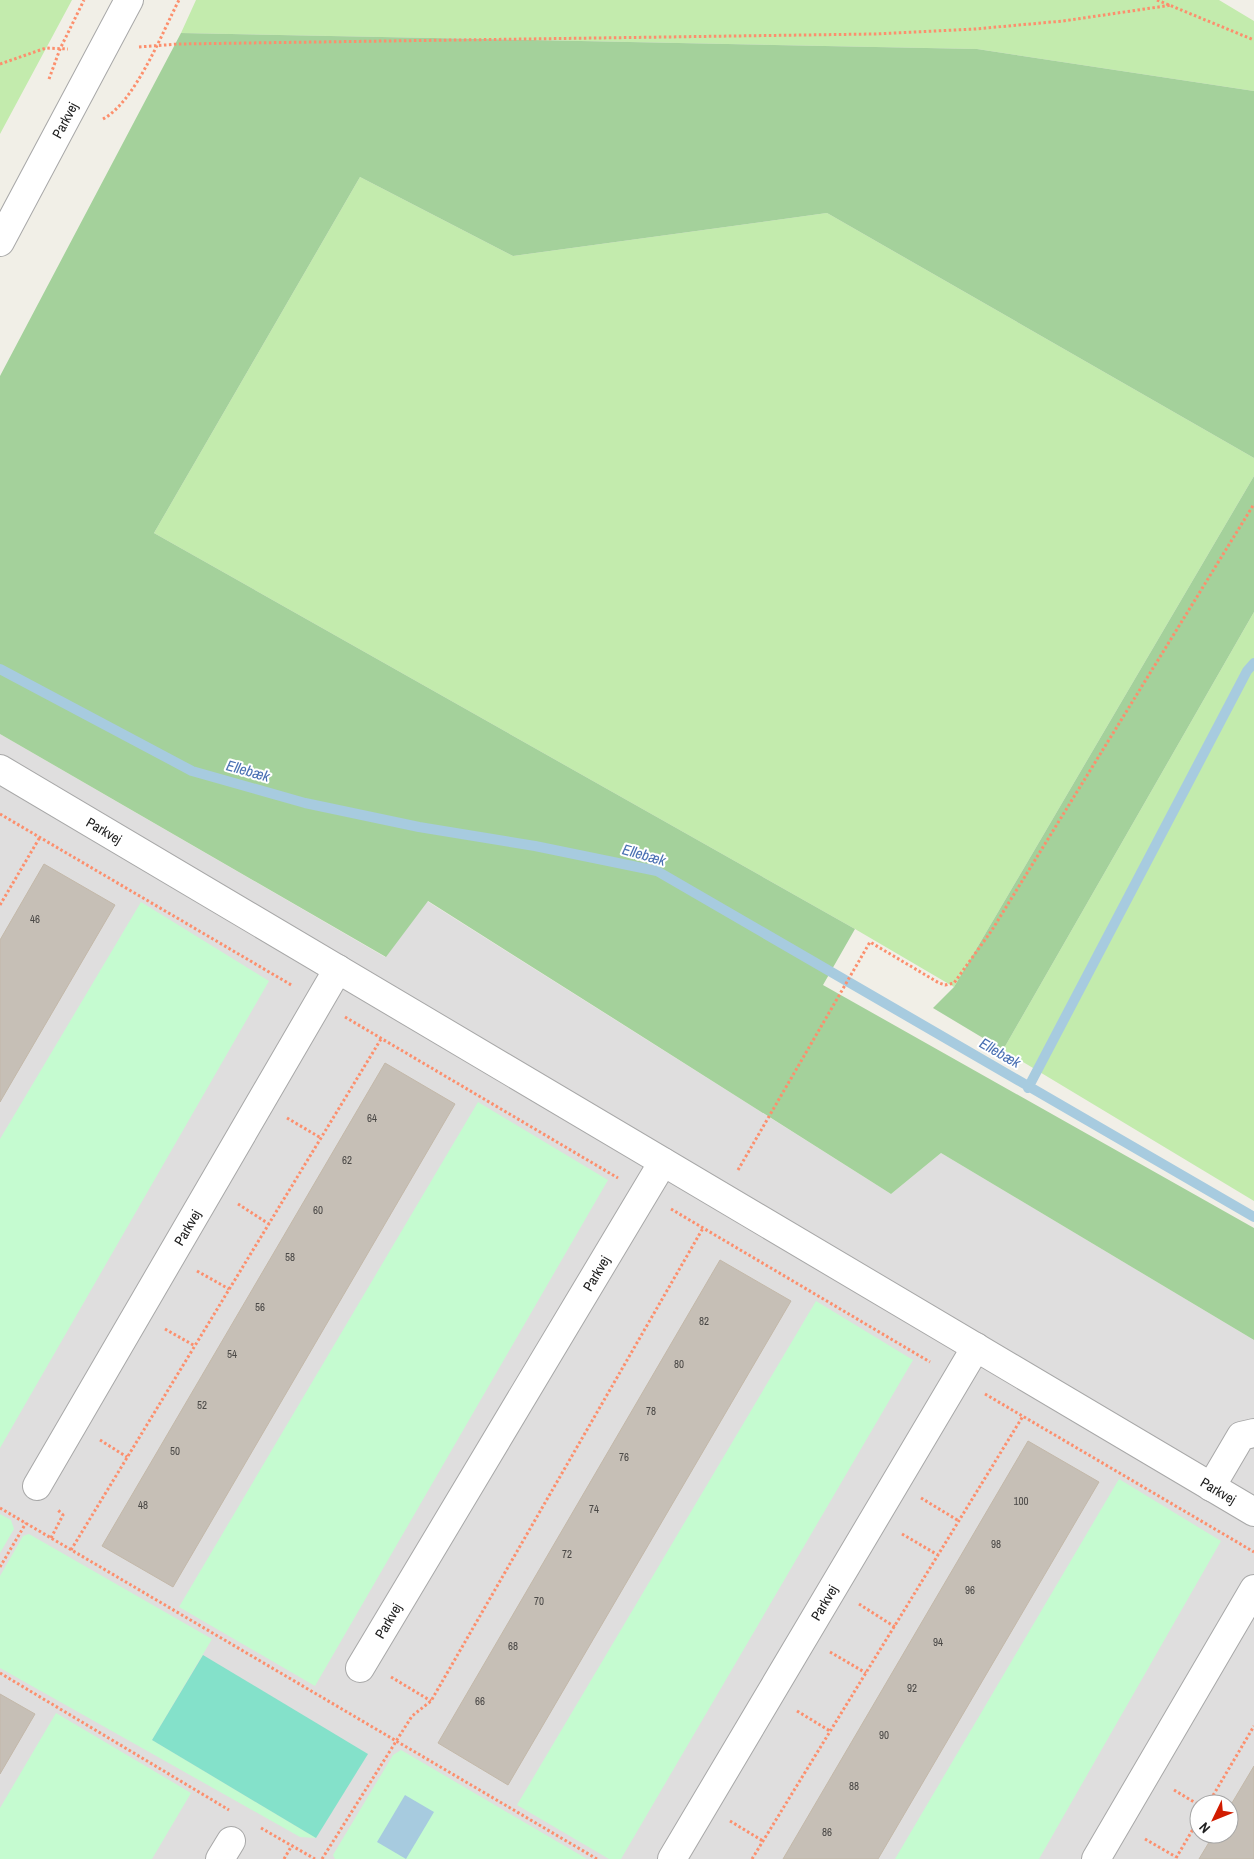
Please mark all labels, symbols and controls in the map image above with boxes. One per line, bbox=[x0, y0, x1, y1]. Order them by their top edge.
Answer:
street label: Parkvej bbox=[48, 99, 82, 141]
water label: Ellebæk bbox=[224, 754, 273, 787]
street label: Parkvej bbox=[83, 813, 125, 848]
water label: Ellebæk bbox=[620, 838, 669, 871]
house number: 46 bbox=[30, 912, 40, 926]
water label: Ellebæk bbox=[976, 1032, 1025, 1073]
house number: 64 bbox=[367, 1111, 377, 1125]
house number: 62 bbox=[342, 1153, 352, 1167]
house number: 60 bbox=[313, 1203, 323, 1217]
street label: Parkvej bbox=[170, 1207, 205, 1249]
house number: 58 bbox=[285, 1250, 295, 1264]
street label: Parkvej bbox=[579, 1252, 614, 1294]
house number: 56 bbox=[255, 1300, 265, 1314]
house number: 82 bbox=[699, 1314, 709, 1328]
house number: 54 bbox=[227, 1347, 237, 1361]
house number: 80 bbox=[674, 1357, 684, 1371]
house number: 52 bbox=[197, 1398, 207, 1412]
house number: 78 bbox=[646, 1404, 656, 1418]
house number: 50 bbox=[170, 1444, 180, 1458]
house number: 76 bbox=[619, 1450, 629, 1464]
street label: Parkvej bbox=[1197, 1473, 1239, 1508]
house number: 100 bbox=[1013, 1494, 1029, 1508]
house number: 48 bbox=[138, 1498, 148, 1512]
house number: 74 bbox=[589, 1502, 599, 1516]
house number: 98 bbox=[991, 1537, 1001, 1551]
house number: 72 bbox=[562, 1547, 572, 1561]
street label: Parkvej bbox=[807, 1582, 842, 1624]
house number: 96 bbox=[965, 1583, 975, 1597]
house number: 70 bbox=[534, 1594, 544, 1608]
street label: Parkvej bbox=[371, 1600, 406, 1642]
house number: 94 bbox=[933, 1635, 943, 1649]
house number: 68 bbox=[508, 1639, 518, 1653]
house number: 92 bbox=[907, 1681, 917, 1695]
house number: 66 bbox=[475, 1694, 485, 1708]
house number: 90 bbox=[879, 1728, 889, 1742]
house number: 88 bbox=[849, 1779, 859, 1793]
north arrow bbox=[1189, 1794, 1239, 1844]
text: N bbox=[1195, 1819, 1214, 1837]
house number: 86 bbox=[822, 1825, 832, 1839]

